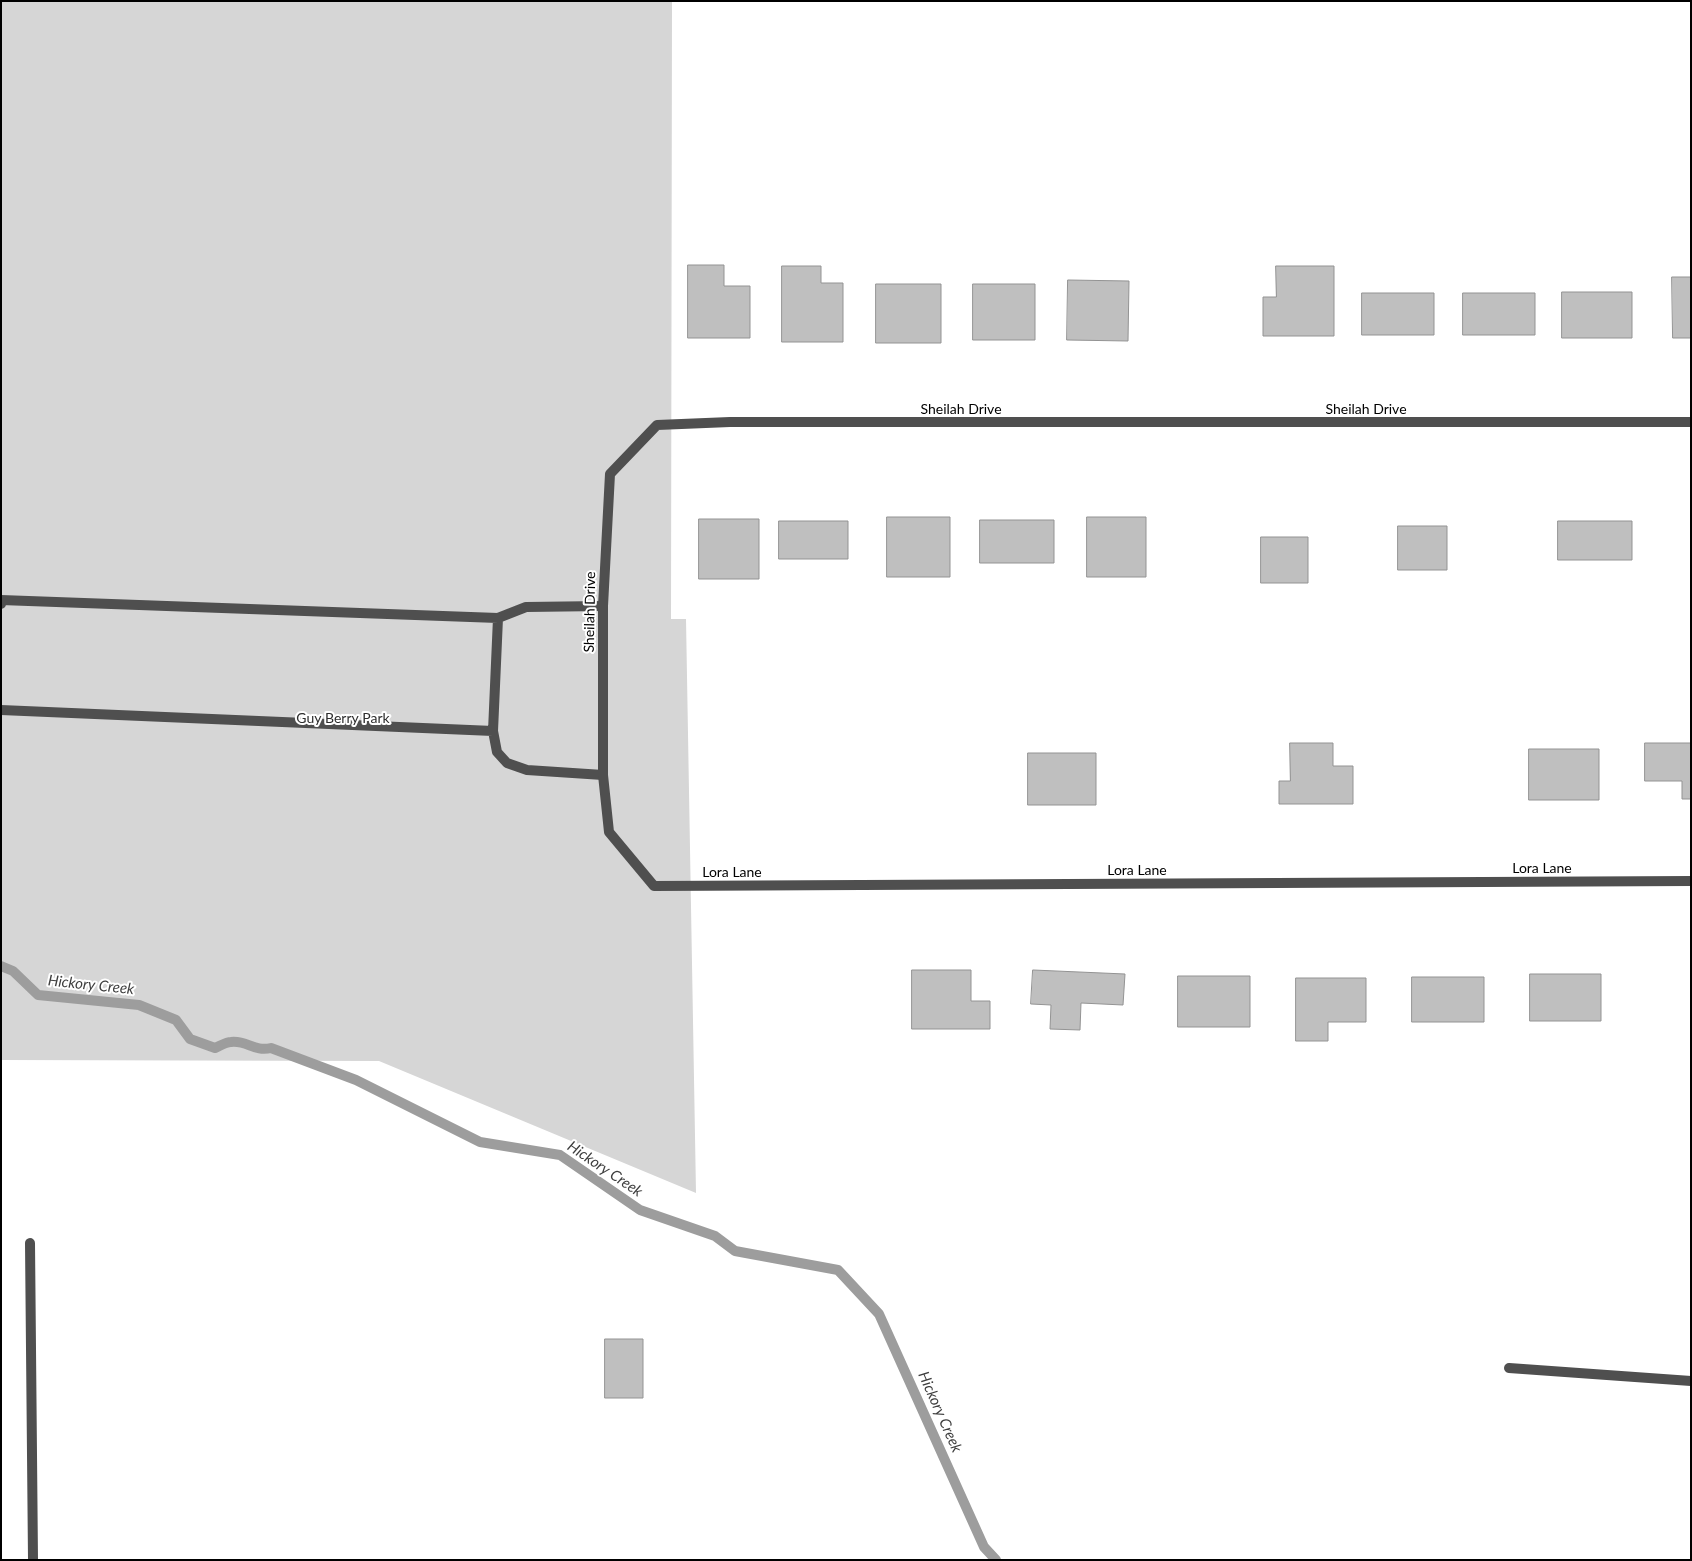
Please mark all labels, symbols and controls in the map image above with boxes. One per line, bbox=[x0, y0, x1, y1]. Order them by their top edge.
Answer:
street label: Sheilah Drive bbox=[920, 401, 1002, 417]
street label: Sheilah Drive bbox=[1325, 401, 1407, 417]
street label: Sheilah Drive bbox=[581, 571, 599, 653]
park label: Guy Berry Park bbox=[296, 710, 390, 726]
street label: Lora Lane bbox=[1512, 860, 1572, 876]
street label: Lora Lane bbox=[1107, 862, 1167, 878]
street label: Lora Lane bbox=[702, 864, 762, 880]
water label: Hickory Creek bbox=[47, 972, 135, 998]
water label: Hickory Creek bbox=[564, 1137, 646, 1201]
water label: Hickory Creek bbox=[914, 1369, 966, 1455]

